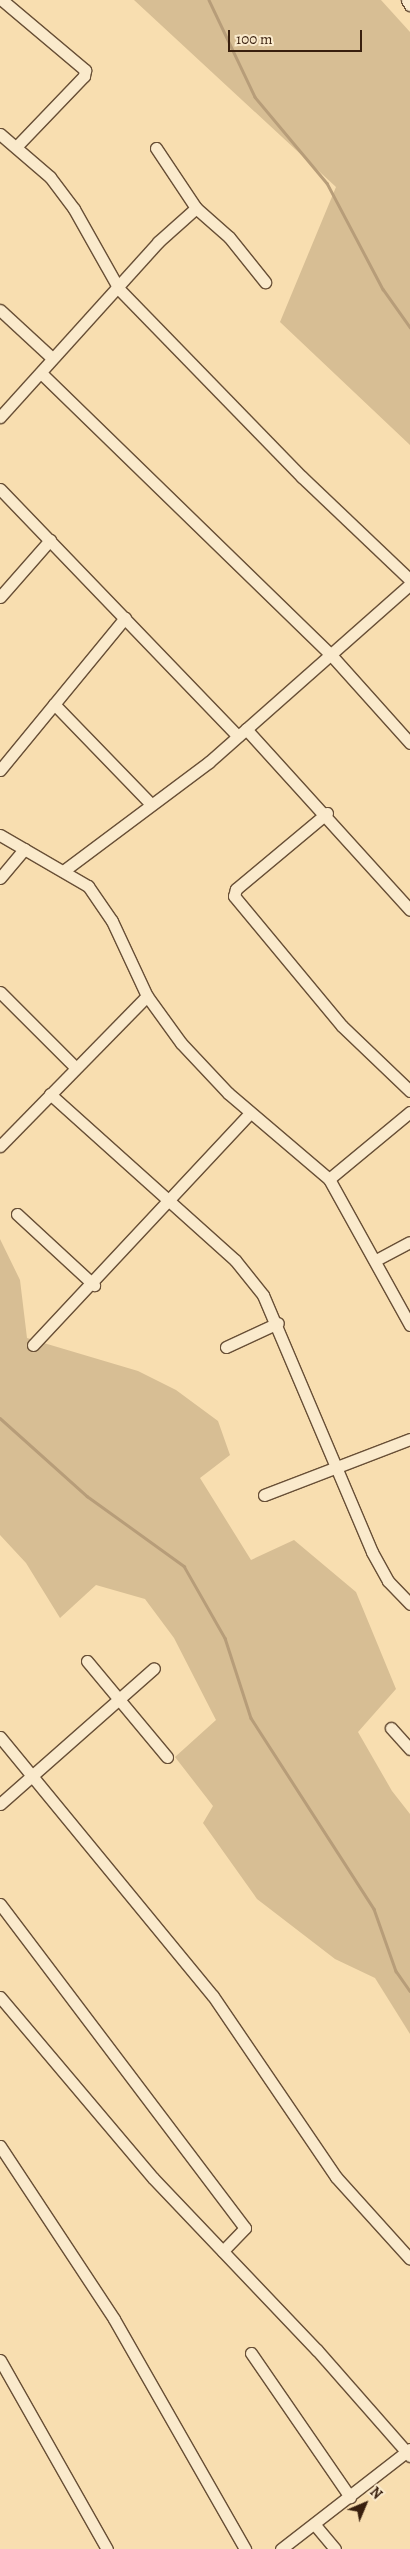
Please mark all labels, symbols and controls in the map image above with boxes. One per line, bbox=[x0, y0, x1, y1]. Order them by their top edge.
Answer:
scale bar bbox=[230, 20, 364, 52]
text: 100 m bbox=[236, 29, 273, 49]
north arrow bbox=[340, 2479, 390, 2529]
text: N bbox=[366, 2483, 386, 2503]

